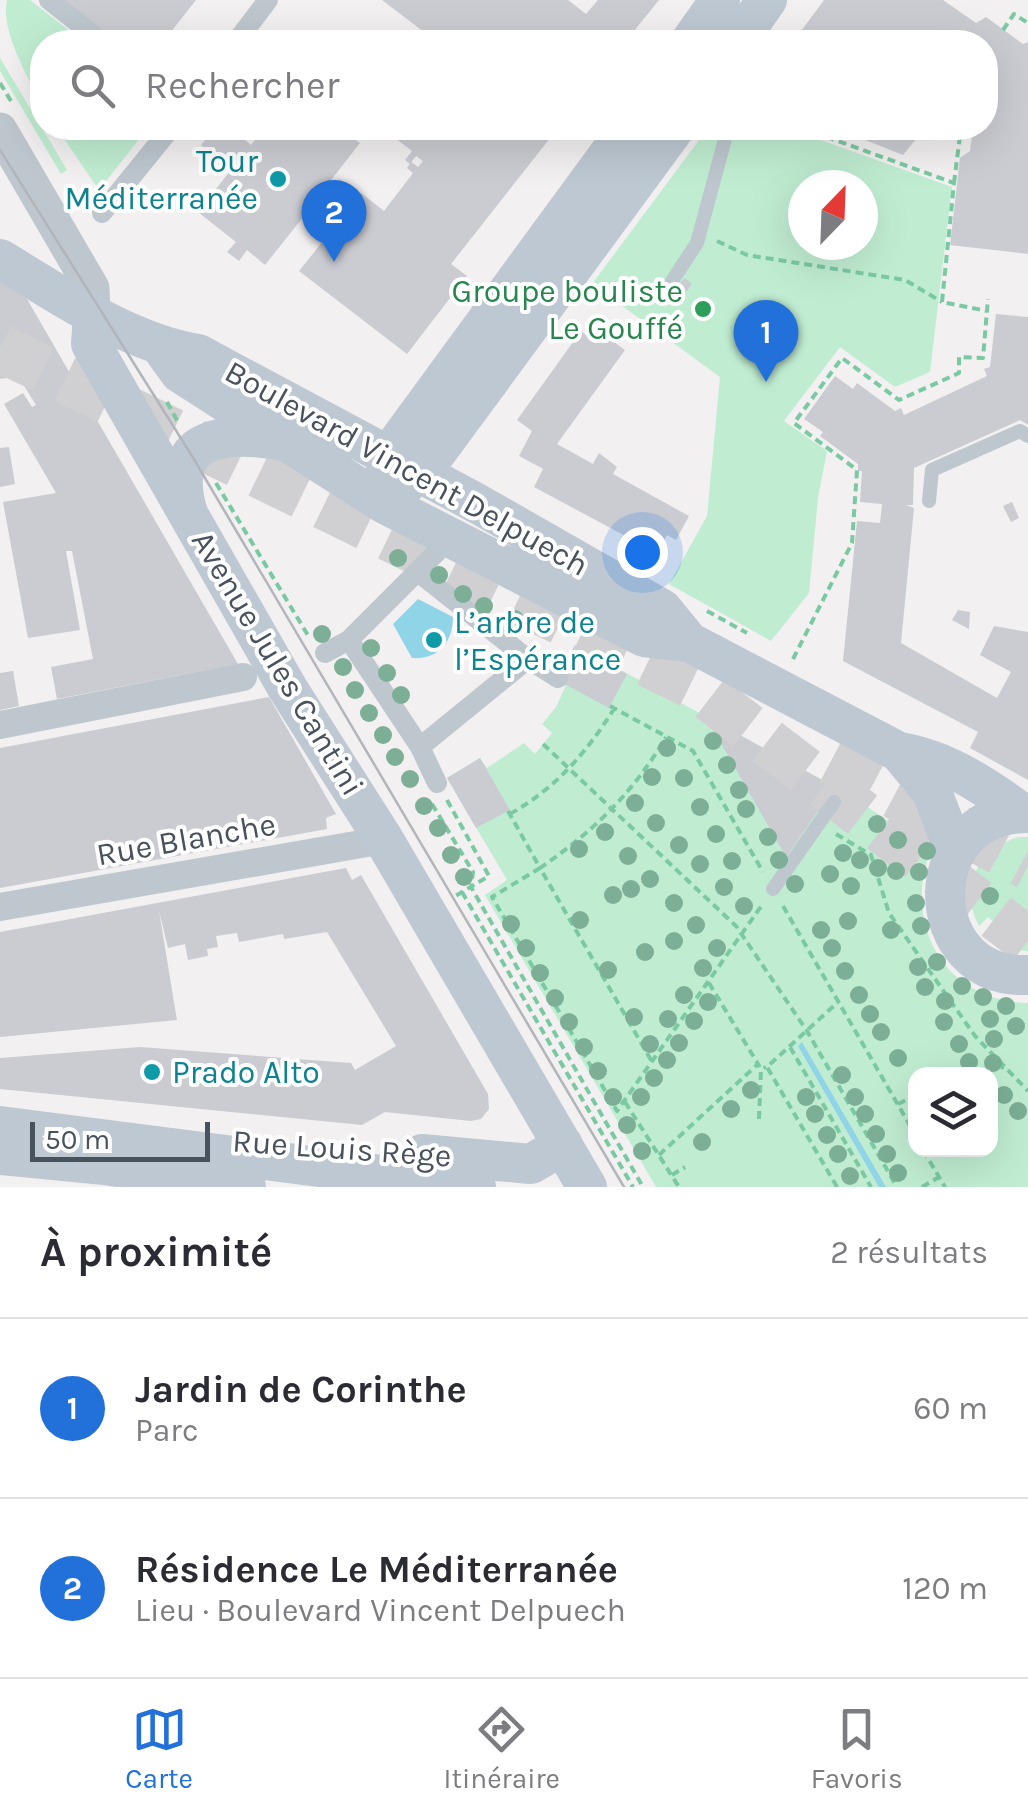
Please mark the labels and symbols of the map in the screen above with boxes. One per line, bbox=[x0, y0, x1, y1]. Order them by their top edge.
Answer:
place label: Tour Méditerranée bbox=[65, 143, 258, 217]
marker: Tour Méditerranée bbox=[267, 168, 289, 190]
north arrow bbox=[788, 170, 878, 260]
pin: 2 bbox=[302, 180, 366, 262]
place label: Groupe bouliste Le Gouffé bbox=[452, 273, 683, 347]
marker: Groupe bouliste Le Gouffé bbox=[692, 298, 714, 320]
pin: 1 bbox=[734, 300, 798, 382]
street label: Boulevard Vincent Delpuech bbox=[219, 353, 595, 584]
street label: Avenue Jules Cantini bbox=[184, 524, 371, 802]
your location bbox=[617, 527, 668, 578]
place label: L’arbre de l’Espérance bbox=[454, 604, 621, 678]
marker: L’arbre de l’Espérance bbox=[423, 629, 445, 651]
street label: Rue Blanche bbox=[94, 806, 278, 873]
place label: Prado Alto bbox=[172, 1054, 320, 1091]
marker: Prado Alto bbox=[141, 1061, 163, 1083]
scale bar bbox=[30, 1117, 210, 1162]
street label: Rue Louis Rège bbox=[231, 1122, 453, 1175]

